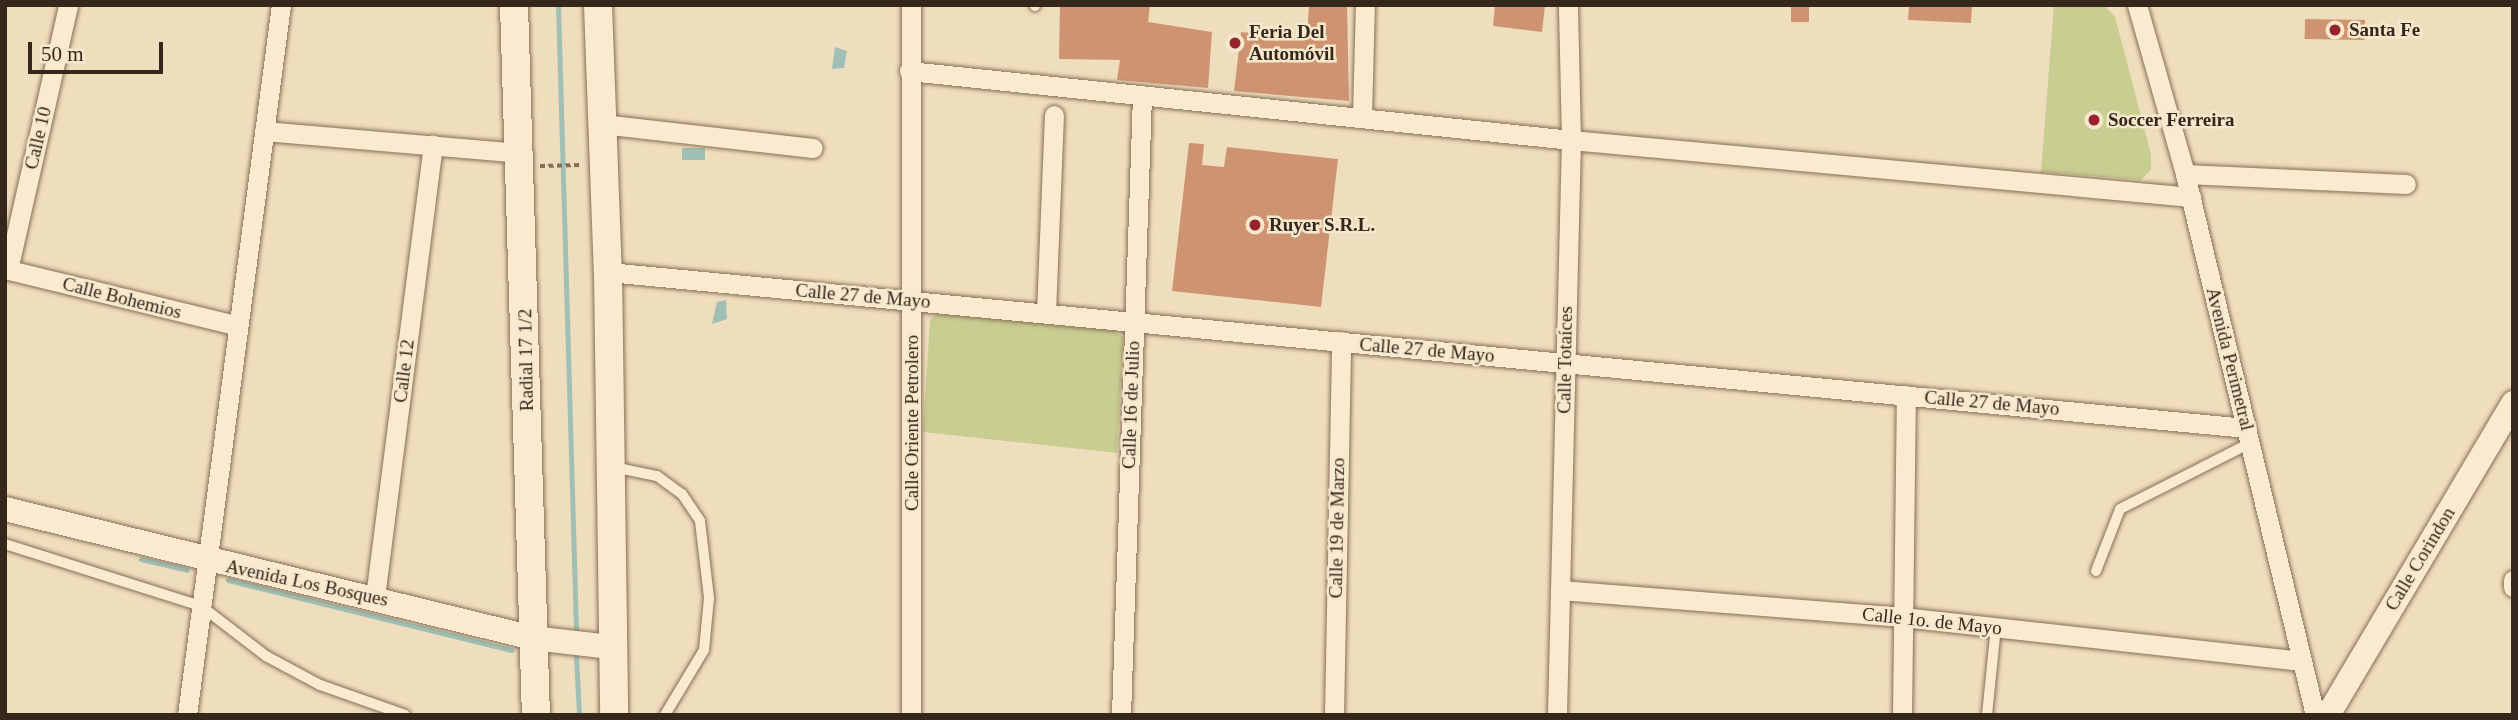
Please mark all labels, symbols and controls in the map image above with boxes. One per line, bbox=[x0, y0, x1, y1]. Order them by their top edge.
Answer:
place label: Santa Fe bbox=[2349, 19, 2420, 41]
place label: Feria Del Automóvil bbox=[1249, 21, 1334, 65]
marker: Santa Fe bbox=[2327, 22, 2343, 38]
scale bar bbox=[32, 28, 166, 72]
marker: Feria Del Automóvil bbox=[1227, 35, 1243, 51]
text: 50 m bbox=[41, 42, 84, 66]
street label: Calle 10 bbox=[20, 104, 56, 172]
place label: Soccer Ferreira bbox=[2108, 109, 2235, 131]
marker: Soccer Ferreira bbox=[2086, 112, 2102, 128]
place label: Ruyer S.R.L. bbox=[1269, 214, 1376, 236]
marker: Ruyer S.R.L. bbox=[1247, 217, 1263, 233]
street label: Calle Bohemios bbox=[60, 272, 184, 324]
street label: Calle 27 de Mayo bbox=[794, 279, 932, 313]
street label: Avenida Perimetral bbox=[2201, 285, 2259, 433]
street label: Calle Totaíces bbox=[1553, 306, 1577, 414]
street label: Radial 17 1/2 bbox=[514, 309, 538, 411]
street label: Calle 27 de Mayo bbox=[1358, 333, 1496, 367]
street label: Calle Oriente Petrolero bbox=[901, 335, 923, 511]
street label: Calle 12 bbox=[389, 338, 419, 404]
street label: Calle 16 de Julio bbox=[1117, 341, 1145, 469]
street label: Calle 27 de Mayo bbox=[1923, 386, 2061, 420]
street label: Calle 19 de Marzo bbox=[1324, 457, 1350, 599]
street label: Calle Corindon bbox=[2380, 503, 2460, 615]
street label: Avenida Los Bosques bbox=[224, 555, 390, 611]
street label: Calle 1o. de Mayo bbox=[1861, 602, 2003, 640]

